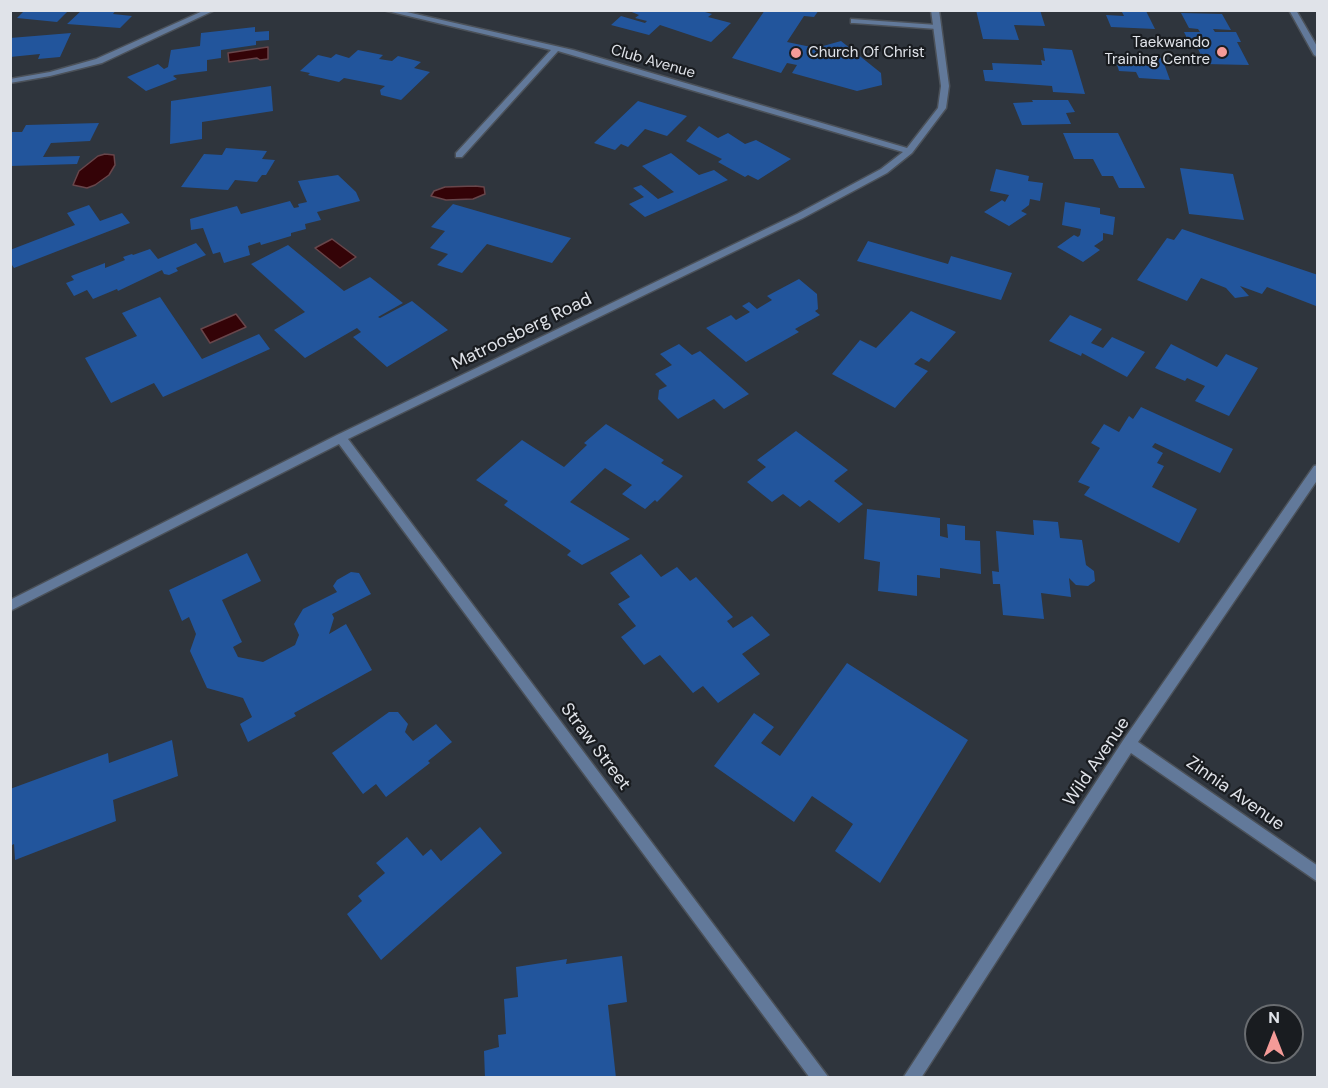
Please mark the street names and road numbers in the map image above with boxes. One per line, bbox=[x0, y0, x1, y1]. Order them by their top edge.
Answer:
street label: Club Avenue bbox=[609, 41, 697, 83]
street label: Matroosberg Road bbox=[448, 289, 596, 375]
street label: Straw Street bbox=[555, 699, 635, 795]
street label: Wild Avenue bbox=[1059, 713, 1135, 811]
street label: Zinnia Avenue bbox=[1182, 752, 1288, 836]

